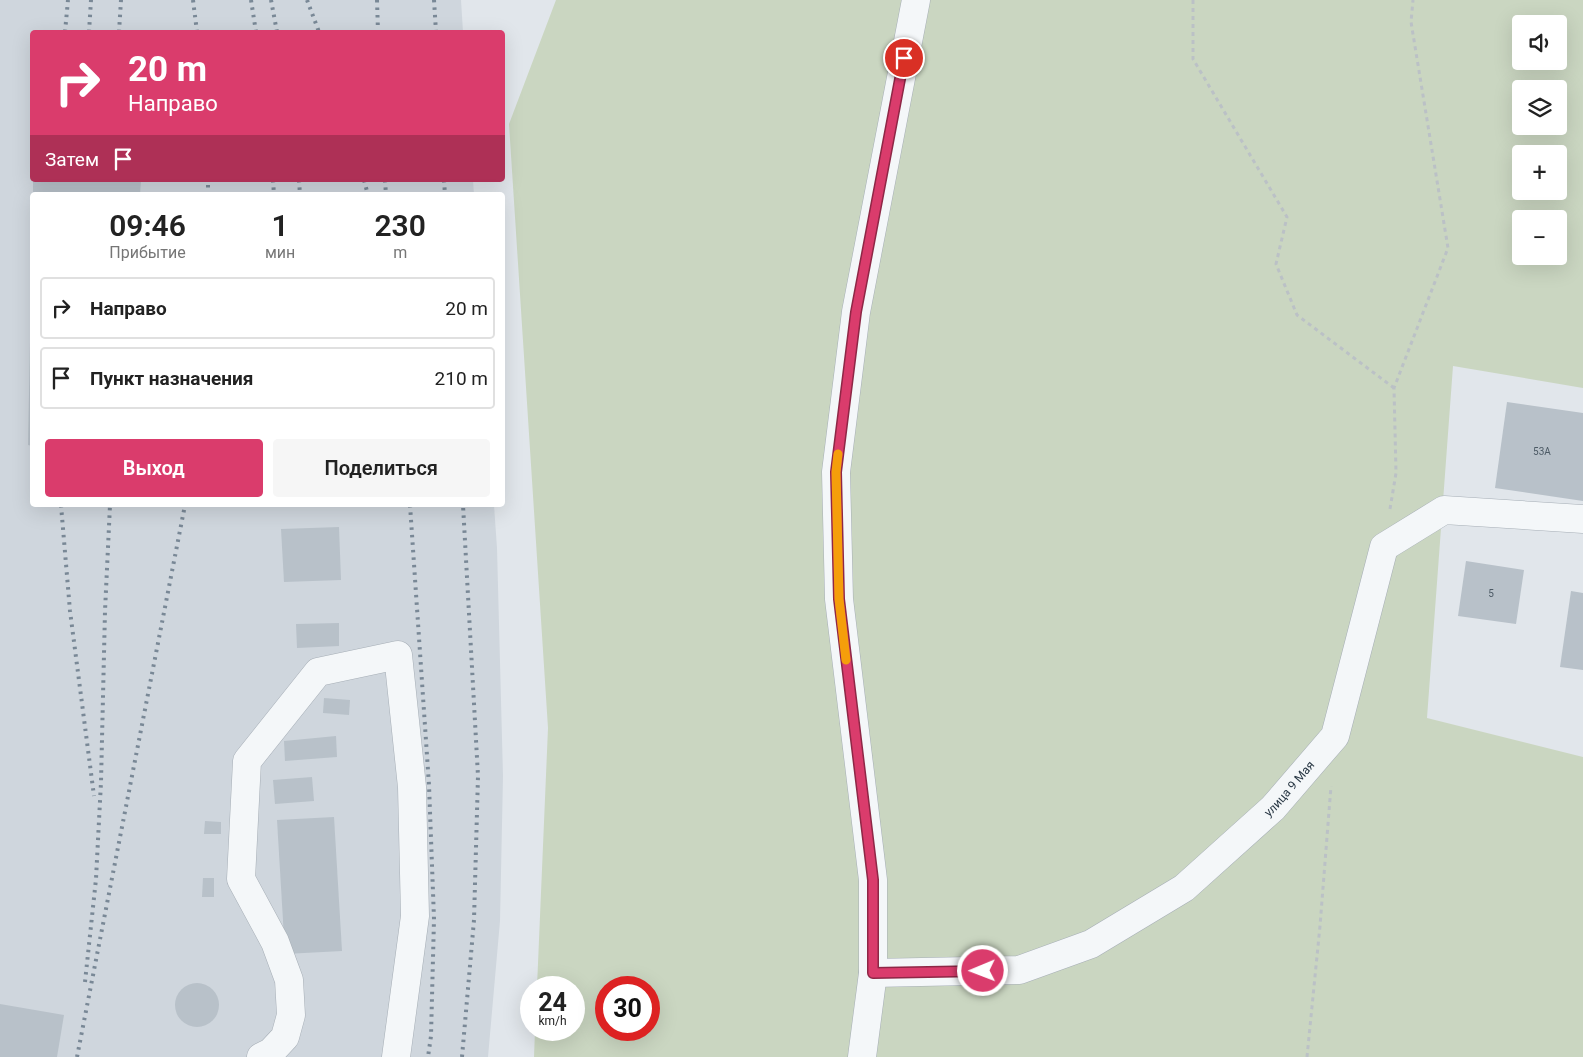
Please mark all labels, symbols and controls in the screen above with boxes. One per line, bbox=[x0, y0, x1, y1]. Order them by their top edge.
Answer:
map controls bbox=[1512, 15, 1567, 265]
button: sound bbox=[1512, 15, 1567, 70]
pin bbox=[883, 37, 925, 79]
icon: arrive bbox=[890, 44, 918, 72]
text: 20 m bbox=[128, 49, 207, 90]
icon: right bbox=[45, 50, 110, 115]
button: layers bbox=[1512, 80, 1567, 135]
text: Направо bbox=[128, 91, 218, 116]
icon: arrive bbox=[109, 145, 137, 173]
button: + bbox=[1512, 145, 1567, 200]
text: Затем bbox=[45, 148, 99, 171]
text: 09:46 bbox=[109, 208, 186, 243]
text: 1 bbox=[272, 208, 289, 243]
text: 230 bbox=[374, 208, 426, 243]
button: − bbox=[1512, 210, 1567, 265]
text: Прибытие bbox=[109, 243, 186, 262]
text: мин bbox=[265, 243, 295, 262]
text: m bbox=[393, 243, 407, 262]
icon: right bbox=[47, 294, 75, 322]
text: Направо bbox=[90, 297, 167, 320]
text: 20 m bbox=[445, 297, 488, 320]
icon: arrive bbox=[47, 364, 75, 392]
text: Пункт назначения bbox=[90, 367, 253, 390]
text: 210 m bbox=[435, 367, 488, 390]
button: Выход bbox=[45, 439, 263, 497]
button: Поделиться bbox=[273, 439, 490, 497]
house number: 53А bbox=[1533, 446, 1551, 457]
house number: 5 bbox=[1488, 588, 1494, 599]
street label: улица 9 Мая bbox=[1261, 758, 1317, 820]
position arrow bbox=[956, 944, 1008, 996]
speed limit sign: 30 bbox=[595, 976, 660, 1041]
text: 24 bbox=[538, 988, 567, 1017]
text: km/h bbox=[538, 1014, 567, 1028]

